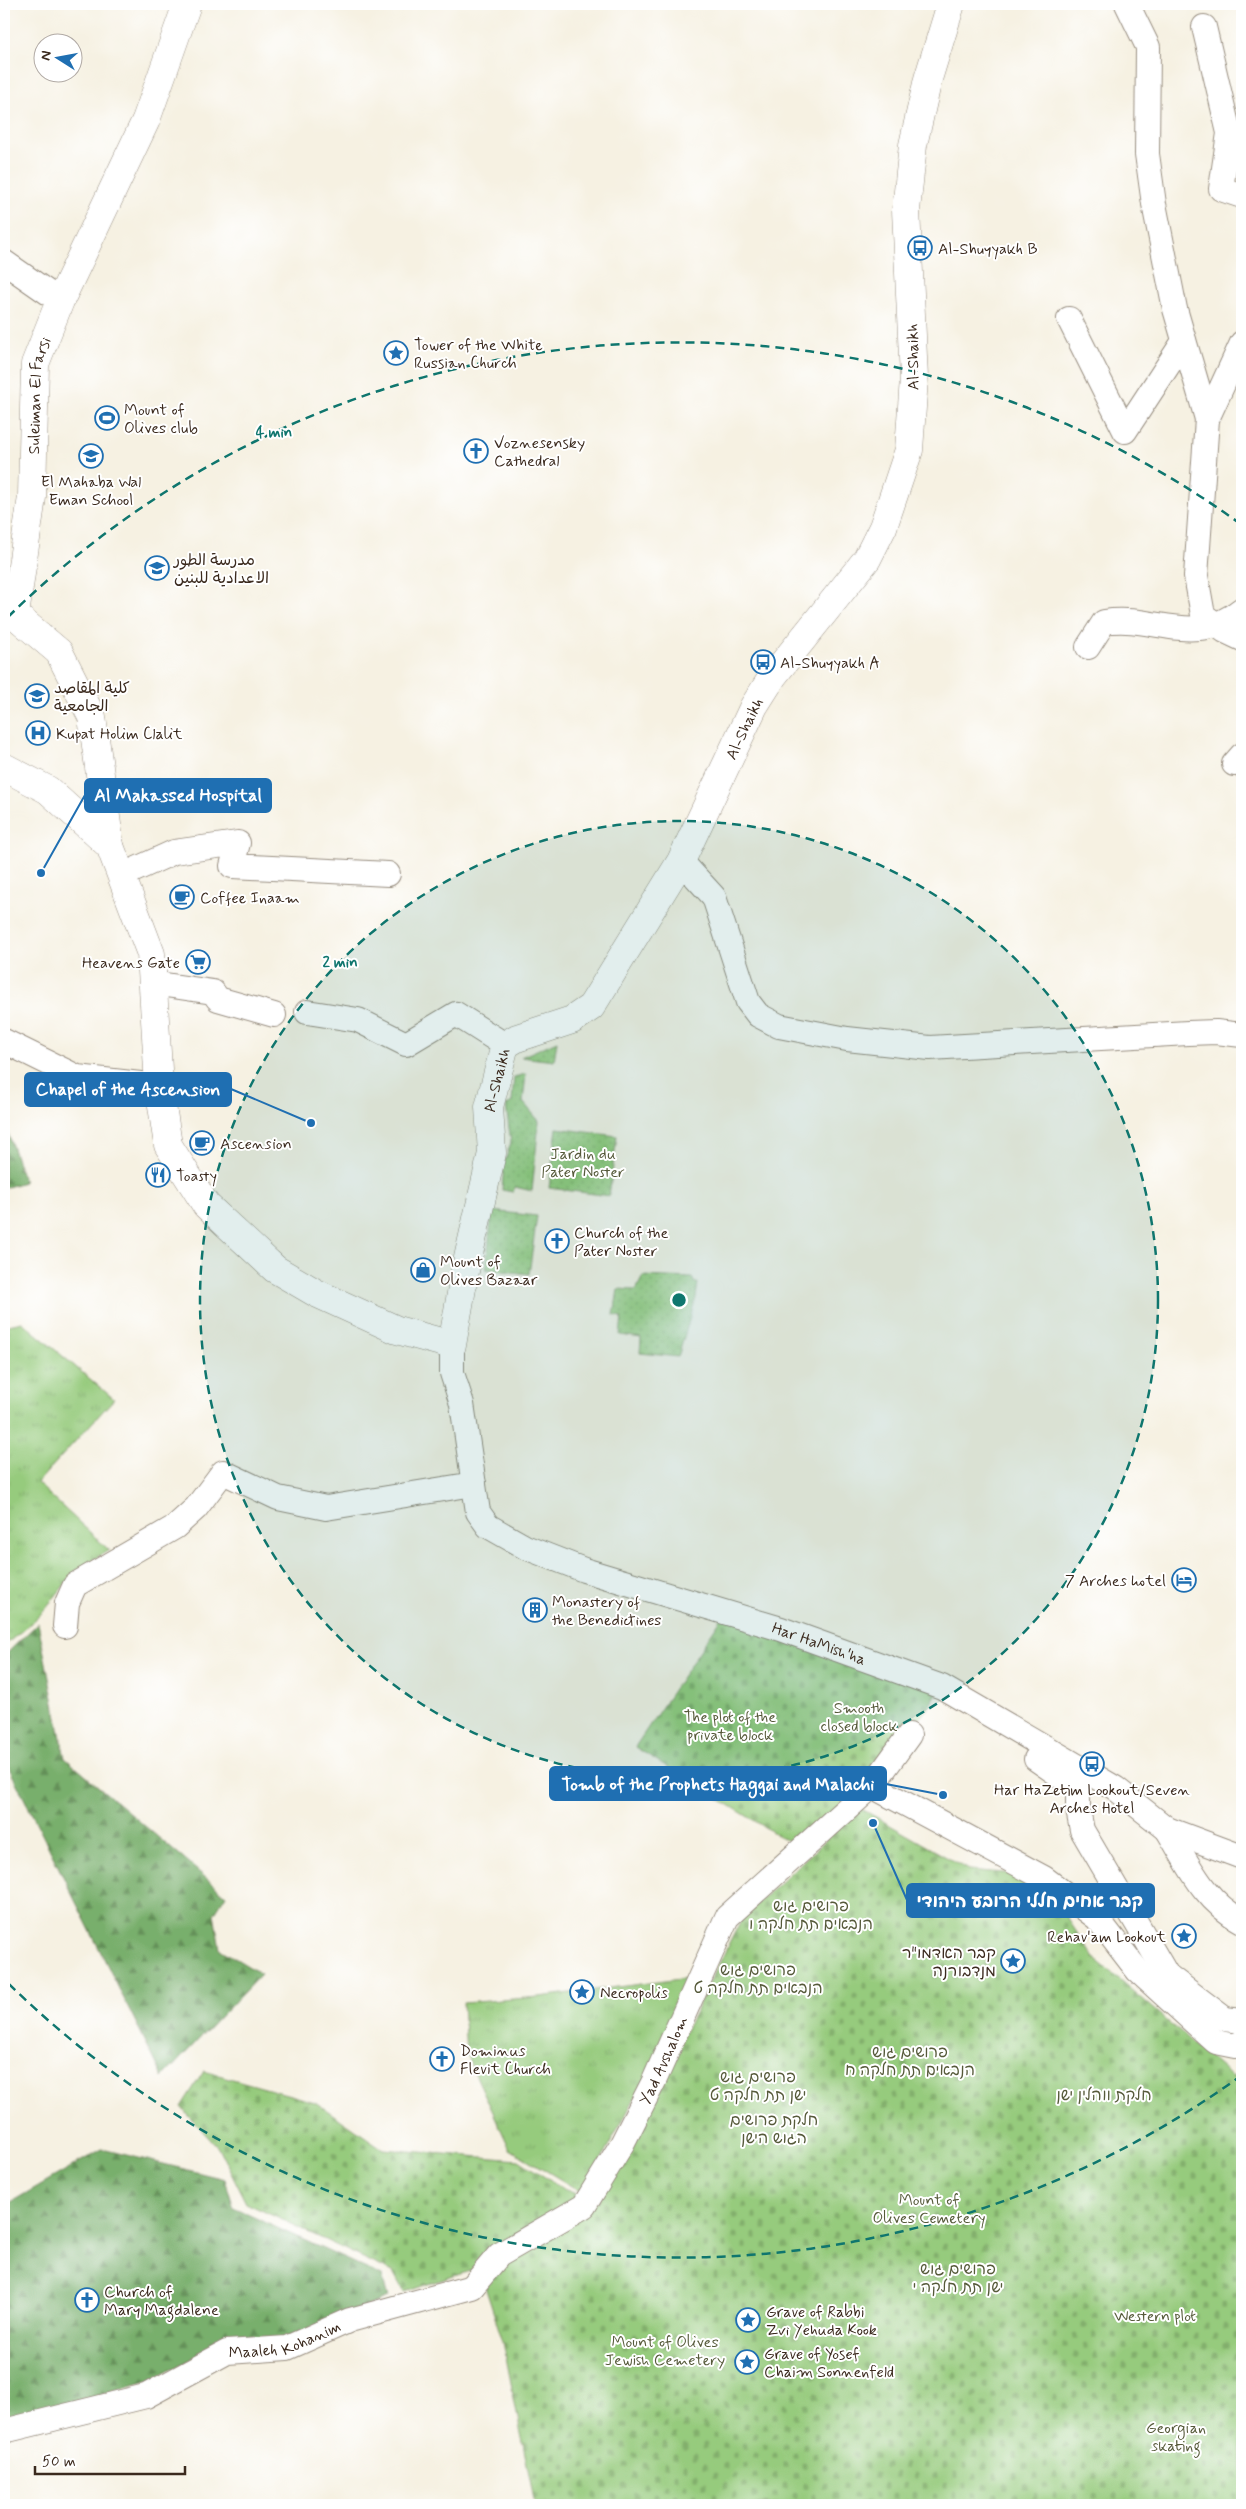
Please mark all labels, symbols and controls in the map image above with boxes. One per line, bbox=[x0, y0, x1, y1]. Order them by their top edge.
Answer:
north arrow bbox=[32, 32, 82, 82]
text: N bbox=[36, 49, 56, 62]
bus stop icon: Al-Shuyyakh B bbox=[907, 235, 933, 261]
place label: Al-Shuyyakh B bbox=[938, 239, 1038, 260]
street label: Al-Shaikh bbox=[902, 323, 925, 390]
street label: Suleiman El Farsi bbox=[24, 334, 57, 455]
place label: Tower of the White Russian Church bbox=[414, 335, 543, 374]
place icon: Tower of the White Russian Church bbox=[383, 340, 409, 366]
place label: Mount of Olives club bbox=[124, 400, 198, 439]
sports icon: Mount of Olives club bbox=[94, 405, 120, 431]
text: 4 min bbox=[256, 423, 292, 443]
place label: Voznesensky Cathedral bbox=[494, 433, 585, 472]
church icon: Voznesensky Cathedral bbox=[463, 438, 489, 464]
school or university icon: El Mahaba Wal Eman School bbox=[78, 443, 104, 469]
place label: El Mahaba Wal Eman School bbox=[41, 472, 141, 511]
place label: مدرسة الطور الاعدادية للبنين bbox=[172, 550, 269, 589]
school or university icon: مدرسة الطور الاعدادية للبنين bbox=[144, 555, 170, 581]
bus stop icon: Al-Shuyyakh A bbox=[750, 649, 776, 675]
place label: Al-Shuyyakh A bbox=[780, 653, 880, 674]
place label: كلية المقاصد الجامعية bbox=[54, 678, 130, 717]
school or university icon: كلية المقاصد الجامعية bbox=[24, 683, 50, 709]
street label: Al-Shaikh bbox=[721, 693, 769, 763]
hospital icon: Kupat Holim Clalit bbox=[25, 720, 51, 746]
place label: Kupat Holim Clalit bbox=[56, 724, 183, 745]
callout: Al Makassed Hospital bbox=[85, 779, 271, 812]
text: Al Makassed Hospital bbox=[94, 784, 262, 808]
cafe icon: Coffee Inaam bbox=[169, 884, 195, 910]
place label: Coffee Inaam bbox=[200, 888, 300, 909]
supermarket icon: Heavens Gate bbox=[185, 949, 211, 975]
place label: Heavens Gate bbox=[82, 953, 180, 974]
text: 2 min bbox=[322, 953, 358, 973]
street label: Al-Shaikh bbox=[480, 1046, 516, 1114]
callout: Chapel of the Ascension bbox=[25, 1073, 231, 1106]
text: Chapel of the Ascension bbox=[36, 1078, 220, 1102]
cafe icon: Ascension bbox=[189, 1130, 215, 1156]
place label: Ascension bbox=[220, 1134, 292, 1155]
park label: Jardin du Pater Noster bbox=[541, 1144, 625, 1183]
restaurant icon: Toasty bbox=[145, 1162, 171, 1188]
place label: Toasty bbox=[176, 1166, 217, 1187]
place label: Church of the Pater Noster bbox=[574, 1223, 668, 1262]
church icon: Church of the Pater Noster bbox=[544, 1228, 570, 1254]
place label: Mount of Olives Bazaar bbox=[440, 1252, 538, 1291]
shop icon: Mount of Olives Bazaar bbox=[410, 1257, 436, 1283]
centre of rings bbox=[670, 1291, 688, 1309]
hotel icon: 7 Arches hotel bbox=[1171, 1567, 1197, 1593]
place label: 7 Arches hotel bbox=[1065, 1571, 1166, 1592]
place label: Monastery of the Benedictines bbox=[552, 1592, 662, 1631]
building icon: Monastery of the Benedictines bbox=[522, 1597, 548, 1623]
street label: Har HaMish'ha bbox=[769, 1618, 869, 1671]
park label: Smooth closed block bbox=[820, 1698, 898, 1737]
park label: The plot of the private block bbox=[684, 1707, 776, 1746]
bus stop icon: Har HaZetim Lookout/Seven Arches Hotel bbox=[1079, 1751, 1105, 1777]
callout: Tomb of the Prophets Haggai and Malachi bbox=[550, 1767, 886, 1800]
text: Tomb of the Prophets Haggai and Malachi bbox=[562, 1773, 874, 1799]
place label: Har HaZetim Lookout/Seven Arches Hotel bbox=[994, 1780, 1191, 1819]
callout: קבר אחים חללי הרובע היהודי bbox=[907, 1884, 1154, 1917]
text: קבר אחים חללי הרובע היהודי bbox=[917, 1890, 1143, 1914]
park label: פרושים גוש הנבאים תת חלקה ו bbox=[749, 1896, 873, 1935]
place icon: Rehav'am Lookout bbox=[1171, 1923, 1197, 1949]
place label: Rehav'am Lookout bbox=[1047, 1927, 1167, 1948]
place label: קבר האדמו"ר מנדבורנה bbox=[902, 1943, 996, 1982]
place icon: קבר האדמו"ר מנדבורנה bbox=[1000, 1948, 1026, 1974]
park label: פרושים גוש הנבאים תת חלקה ט bbox=[693, 1960, 823, 1999]
place icon: Necropolis bbox=[569, 1979, 595, 2005]
place label: Necropolis bbox=[600, 1983, 668, 2004]
street label: Yad Avshalom bbox=[635, 2013, 694, 2109]
place label: Dominus Flevit Church bbox=[460, 2041, 551, 2080]
park label: פרושים גוש הנבאים תת חלקה ח bbox=[845, 2042, 975, 2081]
church icon: Dominus Flevit Church bbox=[429, 2046, 455, 2072]
park label: פרושים גוש ישן תת חלקה ט bbox=[710, 2067, 806, 2106]
park label: חלקת ווהלין ישן bbox=[1056, 2085, 1152, 2106]
park label: חלקת פרושים הגוש הישן bbox=[730, 2110, 818, 2149]
park label: Mount of Olives Cemetery bbox=[873, 2190, 985, 2229]
park label: פרושים גוש ישן תת חלקה י bbox=[913, 2259, 1003, 2298]
place label: Church of Mary Magdalene bbox=[104, 2282, 219, 2322]
church icon: Church of Mary Magdalene bbox=[74, 2287, 100, 2313]
place label: Grave of Rabbi Zvi Yehuda Kook bbox=[766, 2302, 877, 2341]
park label: Western plot bbox=[1114, 2306, 1196, 2327]
place icon: Grave of Rabbi Zvi Yehuda Kook bbox=[735, 2307, 761, 2333]
street label: Maaleh Kohanim bbox=[228, 2316, 344, 2364]
park label: Mount of Olives Jewish Cemetery bbox=[605, 2332, 725, 2371]
place label: Grave of Yosef Chaim Sonnenfeld bbox=[764, 2344, 894, 2383]
place icon: Grave of Yosef Chaim Sonnenfeld bbox=[734, 2349, 760, 2375]
park label: Georgian skating bbox=[1146, 2418, 1206, 2458]
scale bar bbox=[35, 2444, 185, 2476]
text: 50 m bbox=[42, 2452, 76, 2472]

